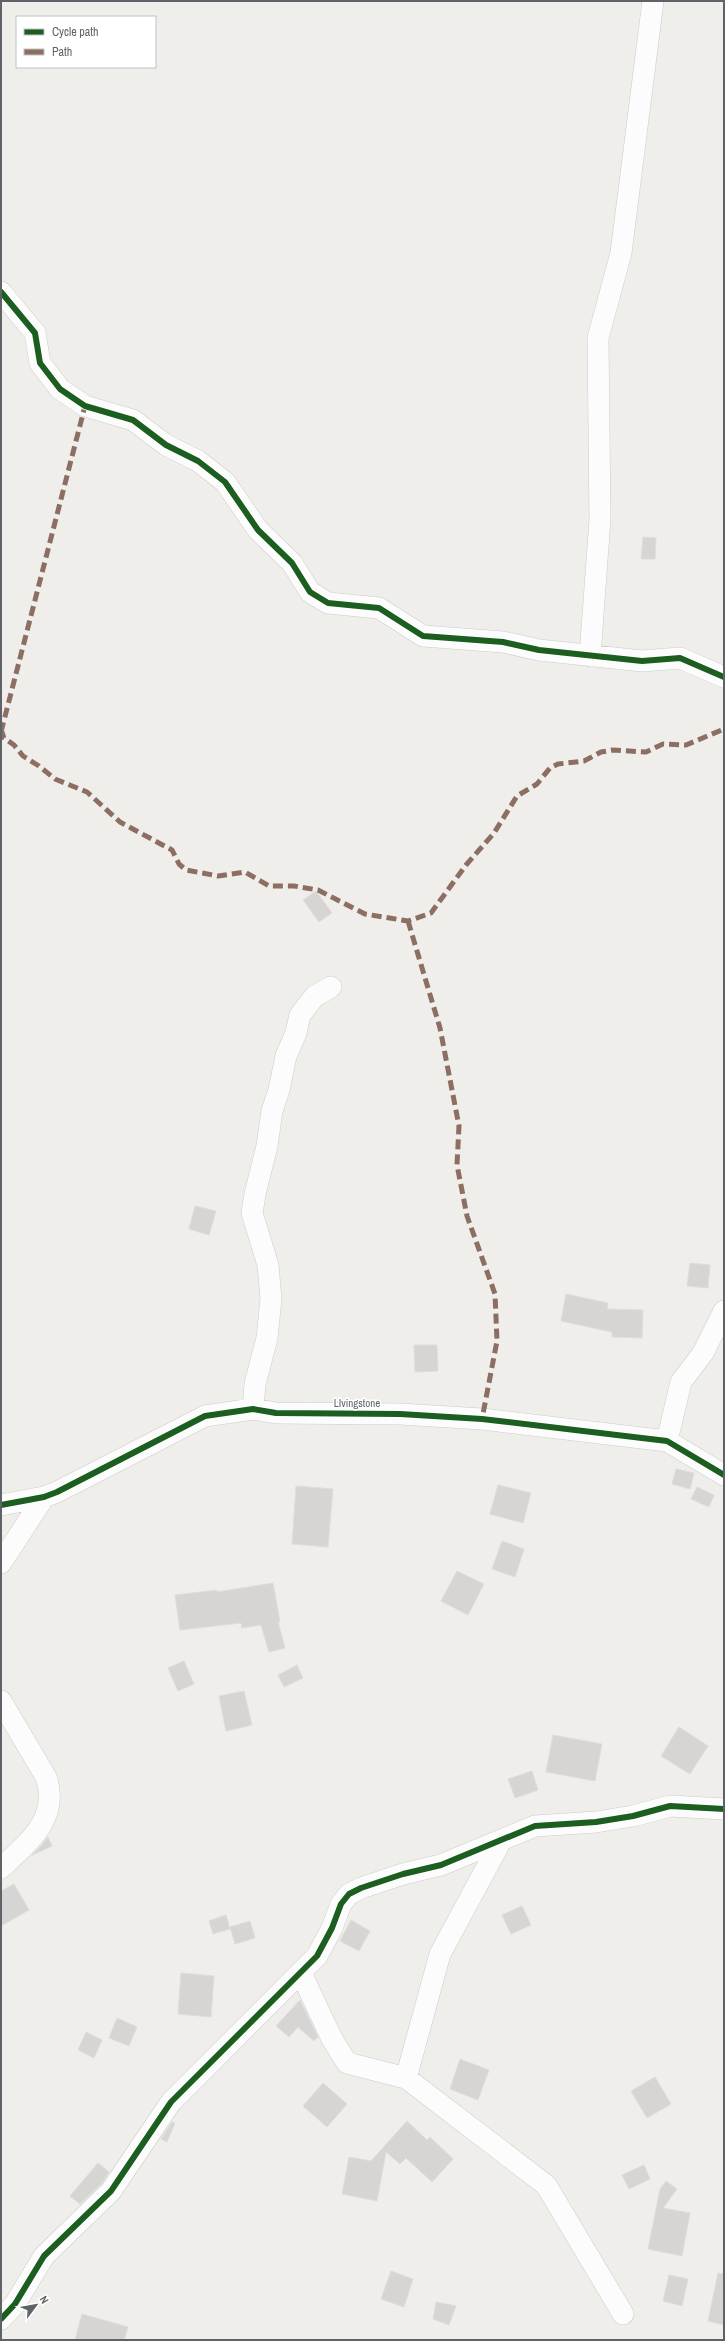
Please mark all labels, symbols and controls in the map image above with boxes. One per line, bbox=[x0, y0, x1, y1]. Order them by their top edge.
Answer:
legend bbox=[16, 16, 156, 68]
text: Cycle path bbox=[52, 24, 99, 40]
text: Path bbox=[52, 44, 72, 60]
street label: LIvingstone bbox=[334, 1396, 380, 1410]
north arrow bbox=[16, 2285, 56, 2325]
text: N bbox=[37, 2293, 52, 2306]

